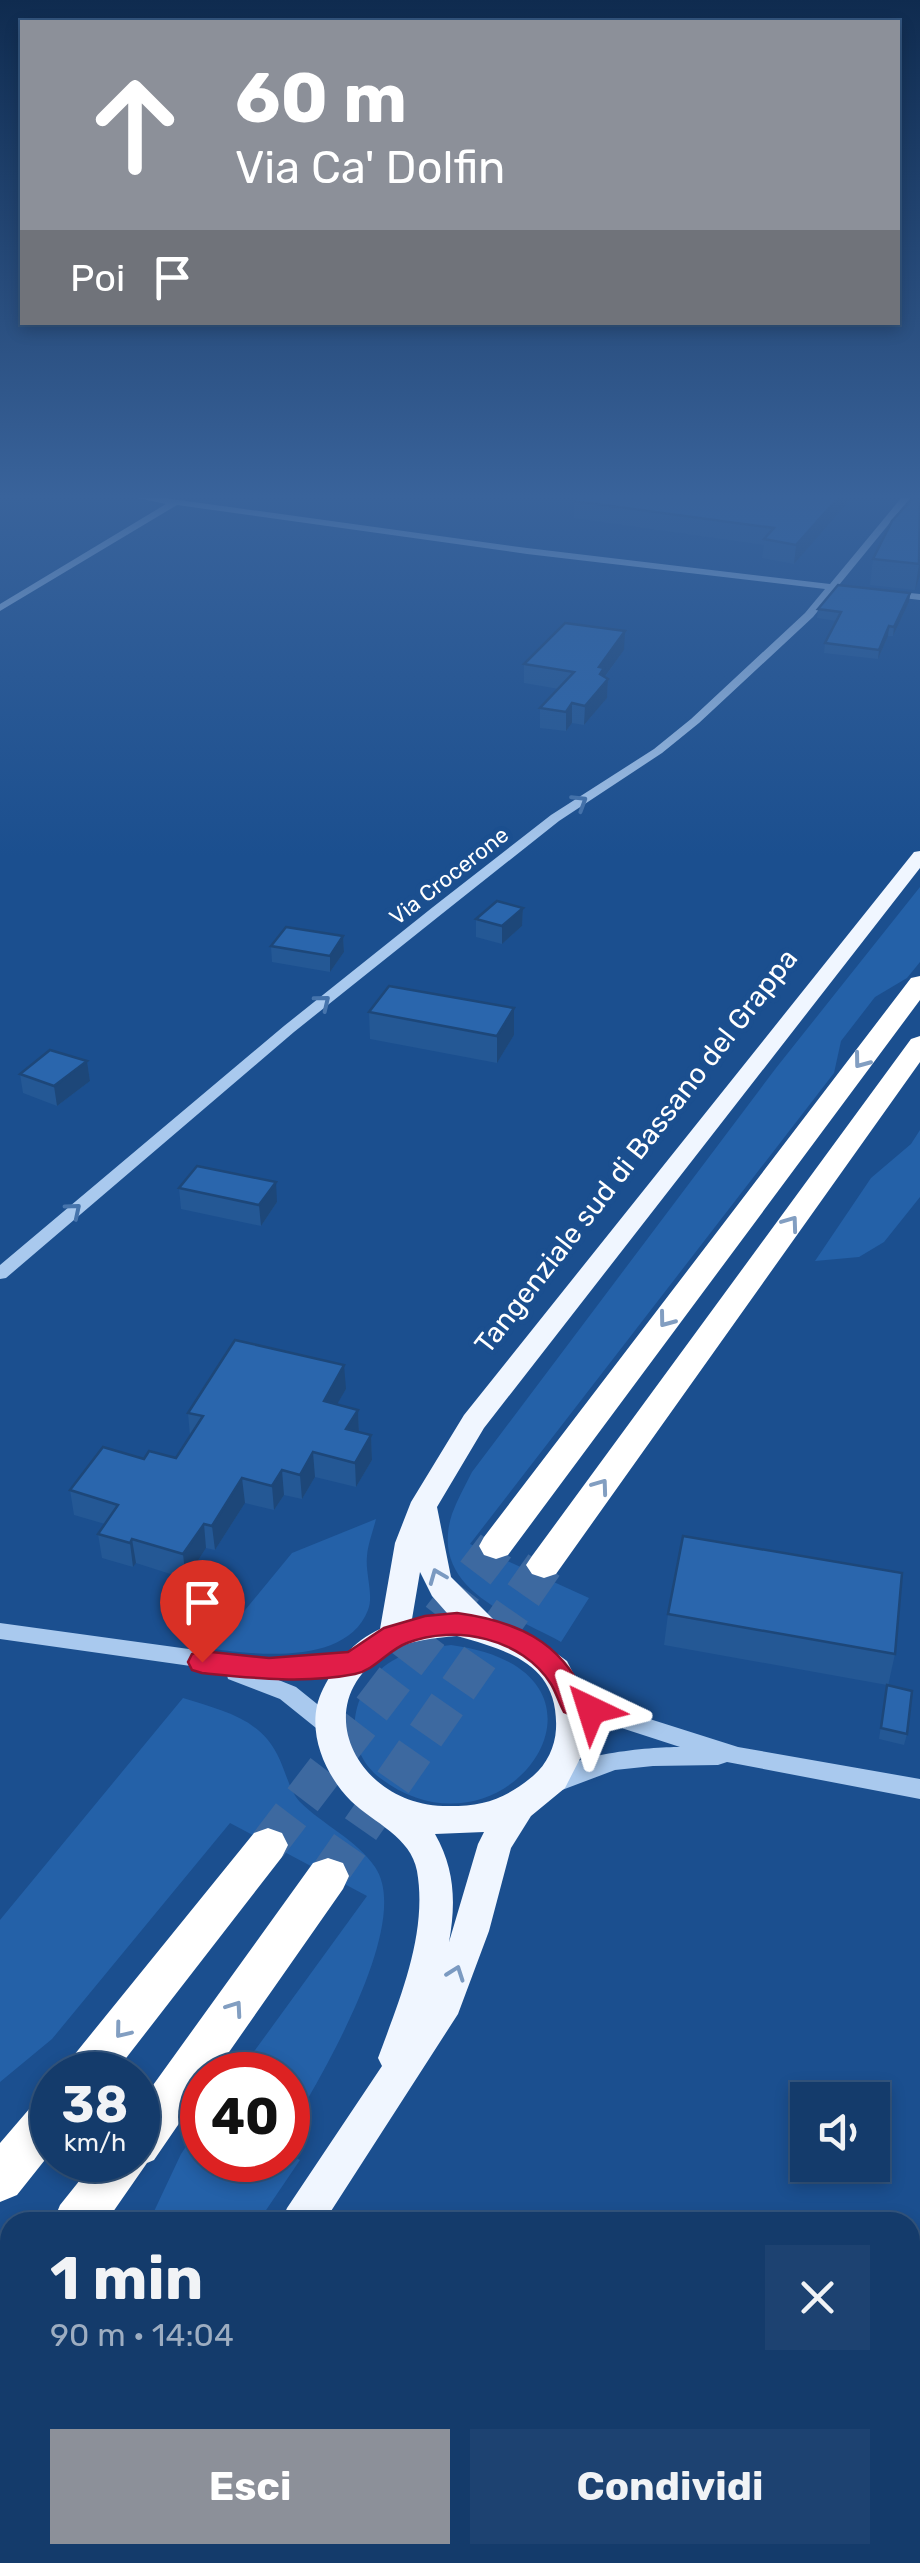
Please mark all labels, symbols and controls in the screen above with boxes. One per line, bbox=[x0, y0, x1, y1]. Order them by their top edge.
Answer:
text: 60 m bbox=[235, 57, 407, 140]
icon: ahead bbox=[70, 60, 200, 190]
text: Via Ca' Dolfin bbox=[235, 141, 505, 194]
icon: arrive bbox=[145, 250, 200, 305]
text: Poi bbox=[70, 255, 125, 301]
one-way arrow bbox=[569, 796, 587, 815]
street label: Via Crocerone bbox=[384, 821, 514, 931]
street label: Tangenziale sud di Bassano del Grappa bbox=[468, 942, 804, 1360]
one-way arrow bbox=[312, 996, 330, 1014]
one-way arrow bbox=[856, 1050, 873, 1068]
one-way arrow bbox=[63, 1204, 81, 1222]
one-way arrow bbox=[779, 1216, 797, 1234]
one-way arrow bbox=[660, 1309, 677, 1327]
one-way arrow bbox=[589, 1479, 606, 1497]
pin bbox=[160, 1560, 245, 1663]
one-way arrow bbox=[429, 1568, 449, 1585]
icon: arrive bbox=[175, 1575, 230, 1630]
position arrow bbox=[539, 1658, 643, 1762]
one-way arrow bbox=[444, 1965, 464, 1983]
one-way arrow bbox=[224, 2001, 241, 2019]
one-way arrow bbox=[116, 2020, 134, 2038]
speed limit sign: 40 bbox=[180, 2052, 310, 2182]
text: 38 bbox=[62, 2075, 128, 2135]
map controls bbox=[790, 2082, 890, 2182]
button: sound bbox=[790, 2082, 890, 2182]
text: km/h bbox=[64, 2128, 126, 2157]
text: 1 min bbox=[50, 2243, 203, 2314]
button: close bbox=[765, 2245, 870, 2350]
text: 90 m · 14:04 bbox=[50, 2316, 234, 2354]
button: Esci bbox=[50, 2429, 450, 2544]
button: Condividi bbox=[470, 2429, 870, 2544]

